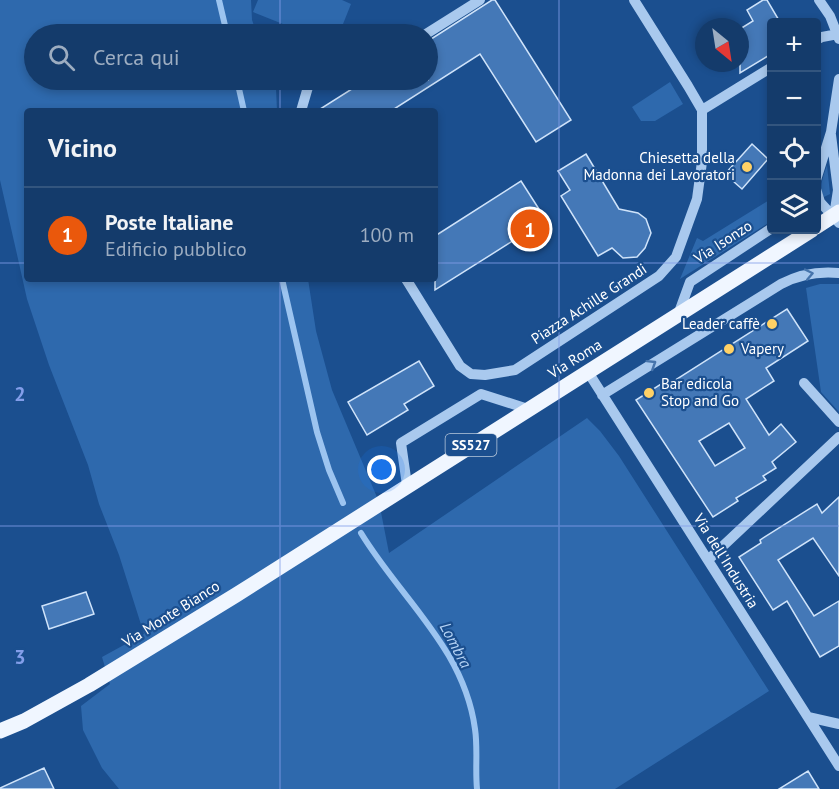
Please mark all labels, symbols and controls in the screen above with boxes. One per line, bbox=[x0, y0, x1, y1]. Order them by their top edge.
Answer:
north arrow bbox=[695, 18, 749, 72]
map controls bbox=[767, 18, 821, 234]
button: + bbox=[767, 18, 821, 72]
search box bbox=[24, 24, 438, 90]
icon: search bbox=[45, 41, 78, 74]
text: Cerca qui bbox=[93, 43, 180, 71]
button: − bbox=[767, 72, 821, 126]
button: locate bbox=[767, 126, 821, 180]
text: Vicino bbox=[48, 131, 117, 164]
place label: Chiesetta della Madonna dei Lavoratori bbox=[583, 148, 735, 184]
marker: Chiesetta della Madonna dei Lavoratori bbox=[740, 160, 754, 174]
button: layers bbox=[767, 180, 821, 234]
pin: 1 bbox=[510, 206, 550, 252]
text: Poste Italiane bbox=[105, 208, 234, 236]
street label: Via Isonzo bbox=[689, 216, 755, 268]
text: 1 bbox=[62, 222, 73, 248]
text: 100 m bbox=[360, 222, 414, 248]
text: Edificio pubblico bbox=[105, 236, 247, 262]
street label: Piazza Achille Grandi bbox=[527, 259, 650, 348]
one-way arrow bbox=[804, 268, 814, 281]
place label: Leader caffè bbox=[682, 314, 760, 333]
marker: Leader caffè bbox=[765, 317, 779, 331]
street label: Via Roma bbox=[543, 335, 605, 383]
place label: Vapery bbox=[740, 339, 784, 358]
marker: Vapery bbox=[722, 342, 736, 356]
one-way arrow bbox=[646, 360, 656, 372]
place label: Bar edicola Stop and Go bbox=[661, 374, 739, 410]
text: 2 bbox=[14, 381, 26, 407]
marker: Bar edicola Stop and Go bbox=[642, 386, 656, 400]
road number: SS527 bbox=[446, 434, 496, 456]
your location bbox=[367, 455, 396, 484]
street label: Via dell'Industria bbox=[689, 509, 763, 612]
street label: Via Monte Bianco bbox=[118, 576, 223, 652]
water label: Lombra bbox=[436, 619, 476, 671]
text: 3 bbox=[14, 644, 26, 670]

